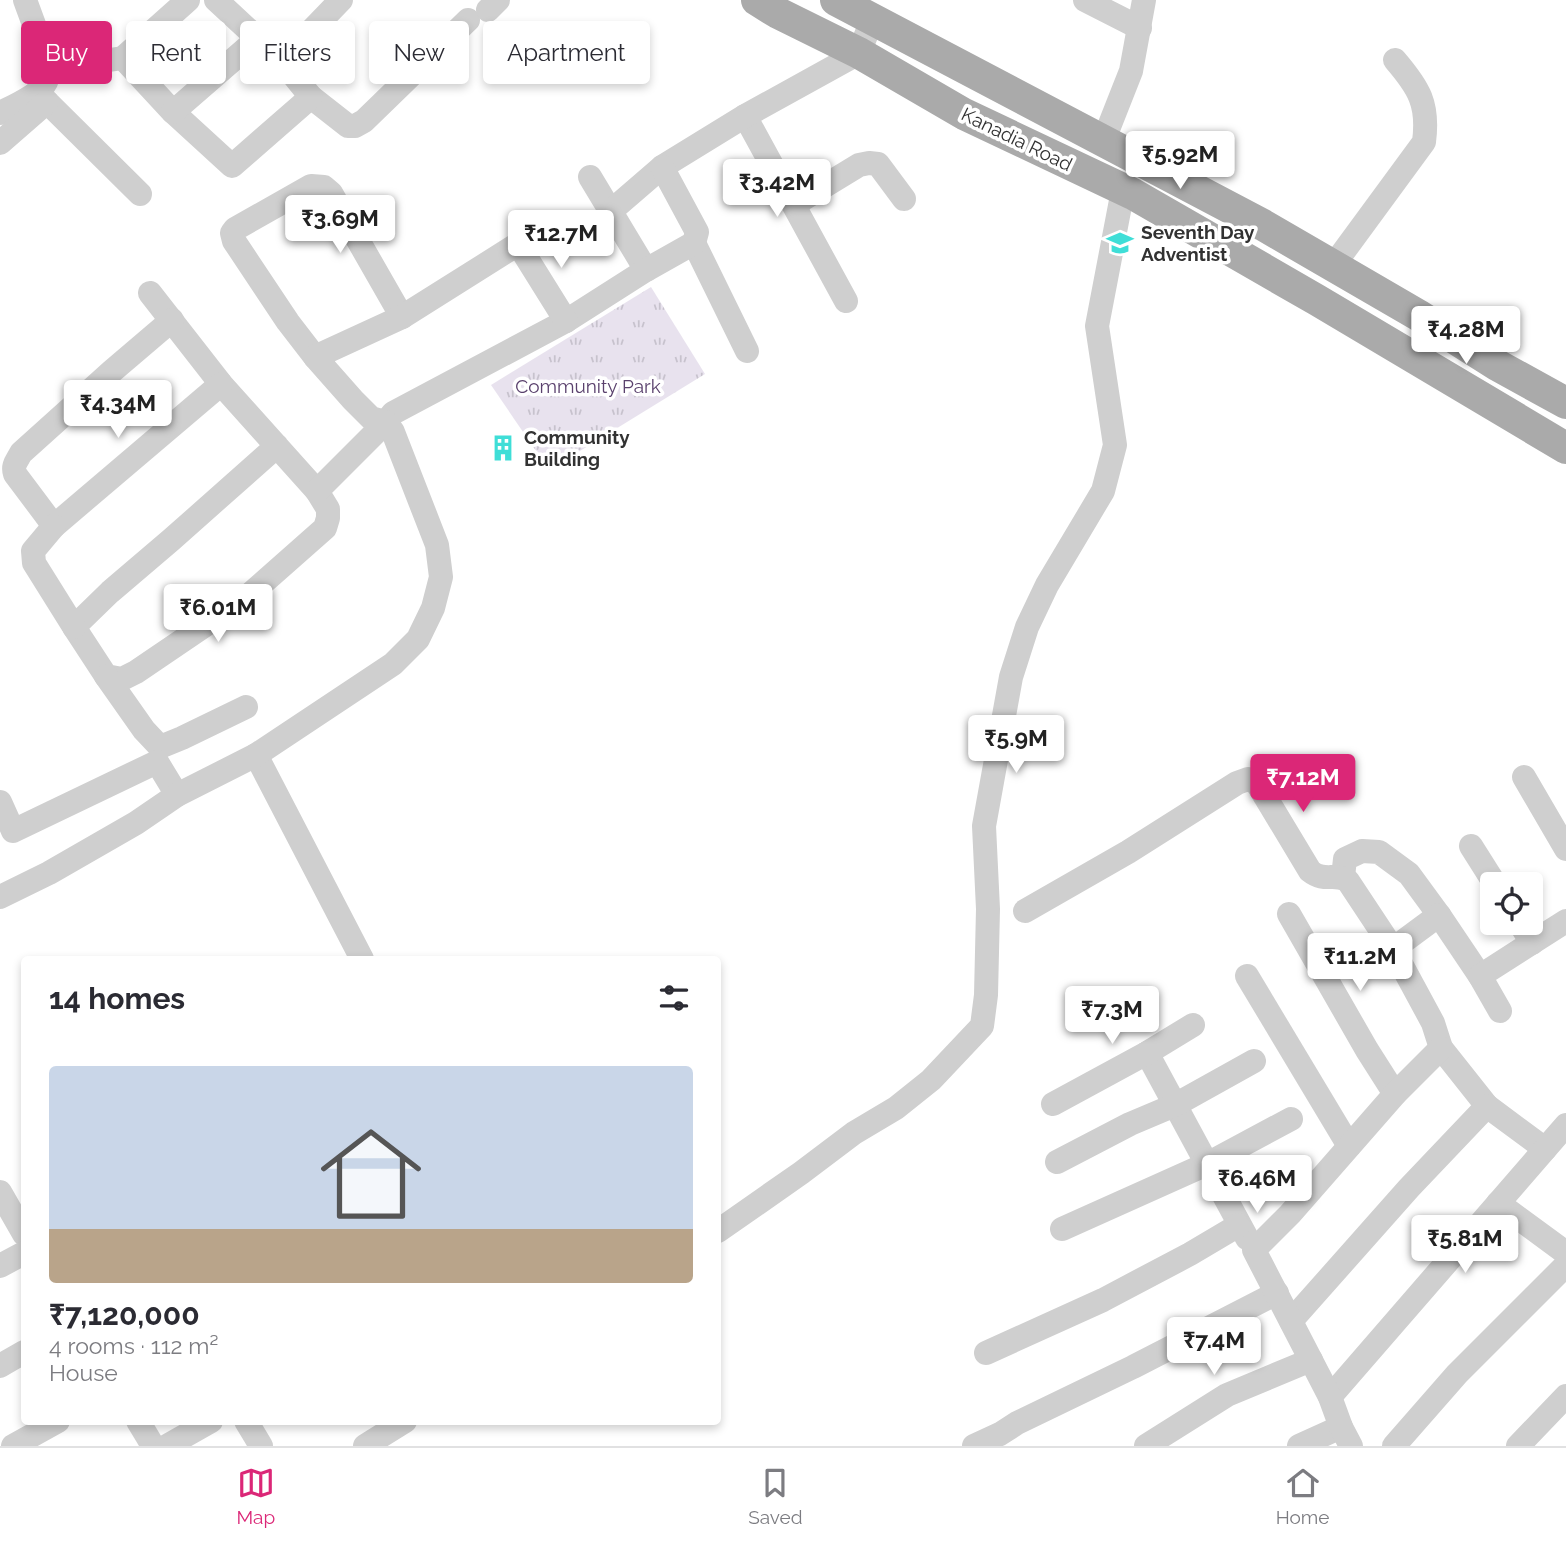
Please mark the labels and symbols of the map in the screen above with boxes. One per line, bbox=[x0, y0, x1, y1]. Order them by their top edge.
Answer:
street label: Kanadia Road bbox=[958, 103, 1076, 175]
pin: ₹5.92M bbox=[1123, 132, 1237, 191]
pin: ₹3.42M bbox=[720, 160, 834, 219]
pin: ₹3.69M bbox=[283, 196, 397, 255]
pin: ₹12.7M bbox=[504, 210, 618, 270]
place label: Seventh Day Adventist bbox=[1141, 221, 1255, 265]
school or university icon: Seventh Day Adventist bbox=[1105, 228, 1135, 258]
pin: ₹4.28M bbox=[1409, 306, 1523, 366]
park label: Community Park bbox=[515, 375, 661, 397]
pin: ₹4.34M bbox=[61, 380, 175, 440]
place label: Community Building bbox=[524, 426, 630, 470]
building icon: Community Building bbox=[488, 433, 518, 463]
pin: ₹6.01M bbox=[161, 584, 275, 644]
pin: ₹5.9M bbox=[967, 716, 1065, 775]
pin: ₹7.12M bbox=[1246, 754, 1360, 814]
pin: ₹11.2M bbox=[1303, 934, 1417, 993]
pin: ₹7.3M bbox=[1063, 986, 1161, 1046]
pin: ₹6.46M bbox=[1200, 1156, 1314, 1215]
pin: ₹5.81M bbox=[1408, 1216, 1522, 1275]
pin: ₹7.4M bbox=[1165, 1318, 1263, 1377]

